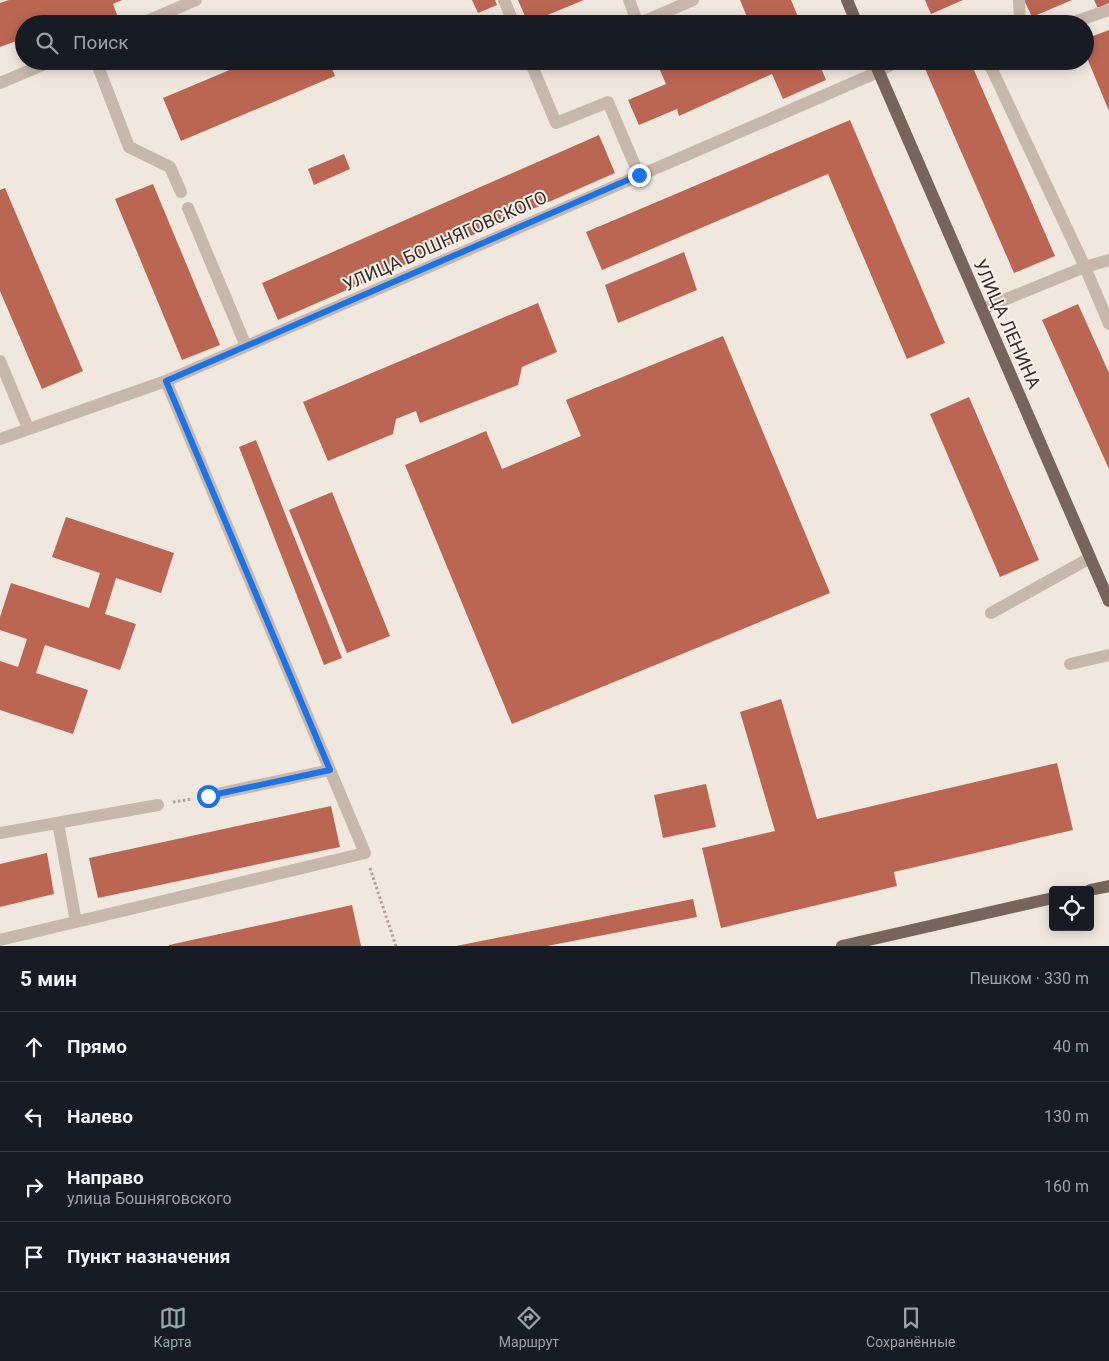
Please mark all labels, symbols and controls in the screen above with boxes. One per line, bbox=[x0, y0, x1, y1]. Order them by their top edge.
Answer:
search box bbox=[15, 15, 1094, 70]
icon: search bbox=[33, 29, 61, 57]
text: Поиск bbox=[73, 31, 129, 54]
route end bbox=[628, 164, 651, 187]
street label: УЛИЦА БОШНЯГОВСКОГО bbox=[340, 186, 550, 295]
street label: УЛИЦА ЛЕНИНА bbox=[970, 256, 1045, 392]
route start bbox=[197, 785, 220, 808]
map controls bbox=[1049, 886, 1094, 931]
button: locate bbox=[1049, 886, 1094, 931]
text: 5 мин bbox=[20, 967, 77, 991]
text: Пешком · 330 m bbox=[970, 969, 1089, 988]
icon: ahead bbox=[20, 1033, 48, 1061]
text: Прямо bbox=[67, 1035, 127, 1058]
text: 40 m bbox=[1053, 1037, 1089, 1056]
icon: left bbox=[20, 1103, 48, 1131]
text: Налево bbox=[67, 1105, 133, 1128]
text: 130 m bbox=[1044, 1107, 1089, 1126]
text: Направо bbox=[67, 1166, 144, 1189]
icon: right bbox=[20, 1173, 48, 1201]
text: 160 m bbox=[1044, 1177, 1089, 1196]
text: улица Бошняговского bbox=[67, 1189, 232, 1208]
icon: arrive bbox=[20, 1243, 48, 1271]
text: Пункт назначения bbox=[67, 1245, 230, 1268]
tab: Карта bbox=[154, 1304, 192, 1350]
tab: Маршрут bbox=[499, 1304, 559, 1350]
tab: Сохранённые bbox=[866, 1304, 955, 1350]

